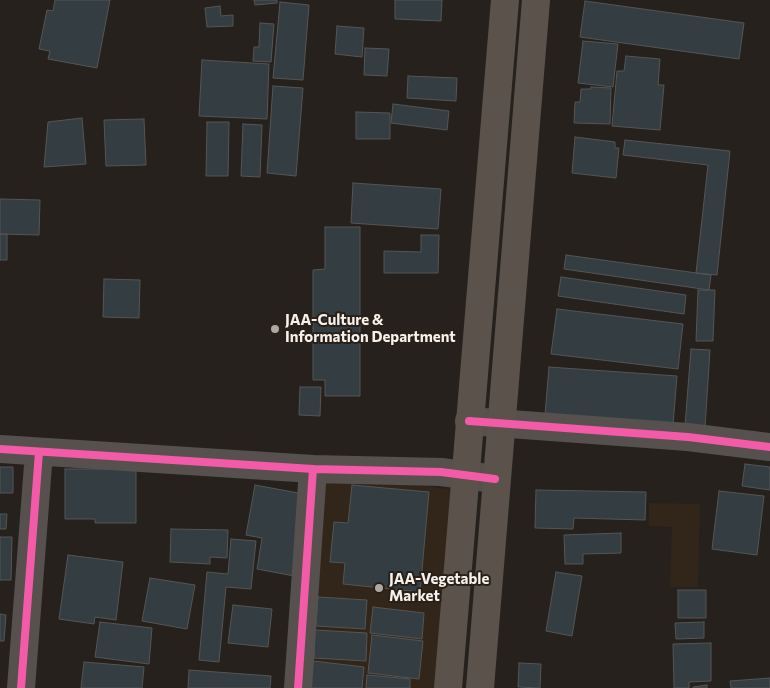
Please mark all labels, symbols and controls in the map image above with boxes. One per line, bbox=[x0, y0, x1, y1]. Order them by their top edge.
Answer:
place label: JAA-Culture & Information Department bbox=[285, 311, 456, 346]
marker: JAA-Culture & Information Department bbox=[269, 323, 281, 335]
place label: JAA-Vegetable Market bbox=[389, 570, 489, 605]
marker: JAA-Vegetable Market bbox=[373, 582, 385, 594]

